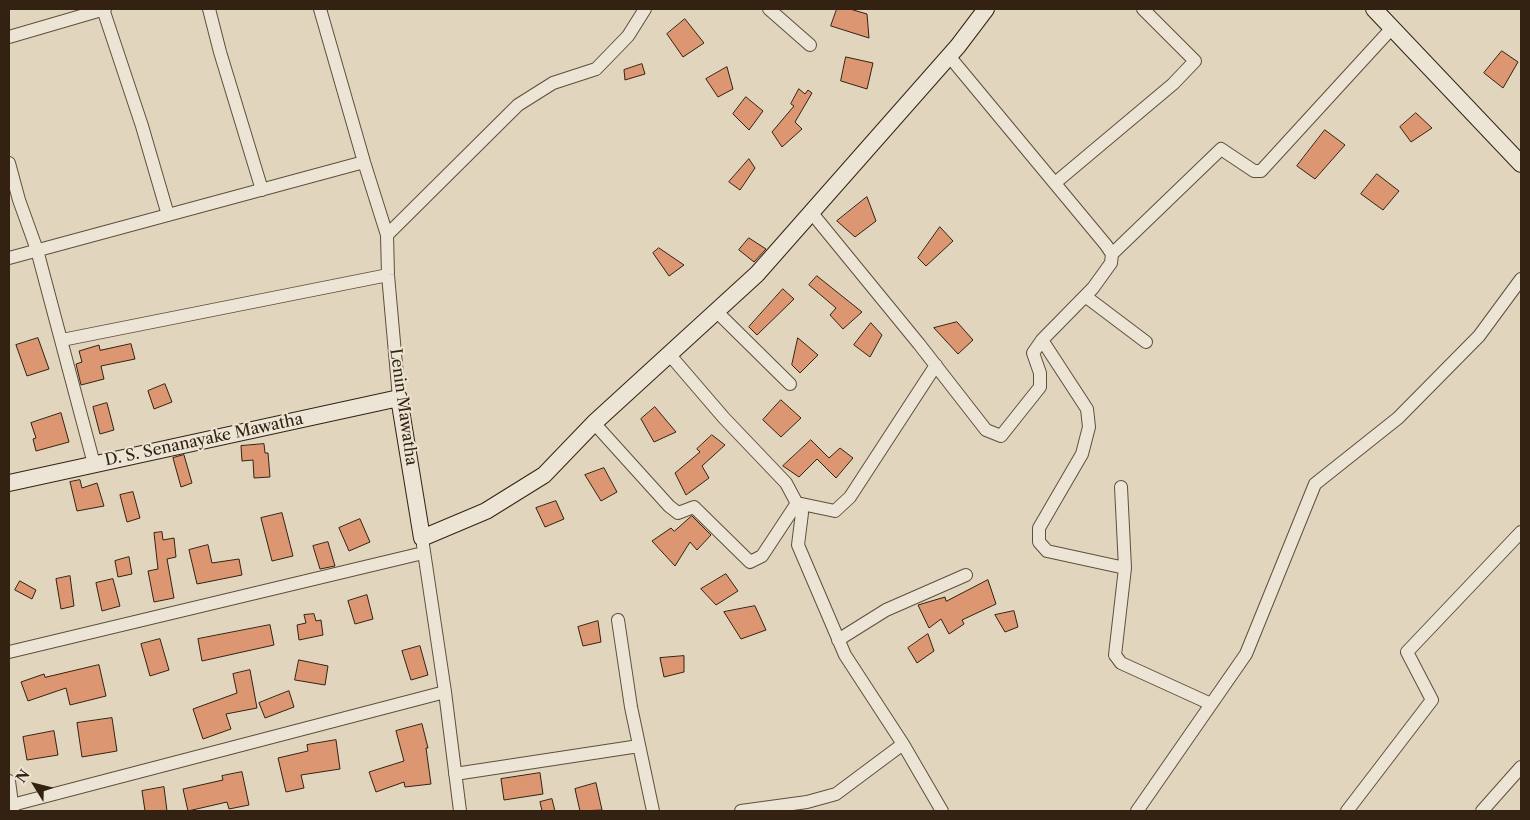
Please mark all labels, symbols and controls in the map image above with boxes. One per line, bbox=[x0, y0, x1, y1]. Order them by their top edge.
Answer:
street label: Lenin Mawatha bbox=[385, 347, 421, 467]
street label: D. S. Senanayake Mawatha bbox=[103, 410, 305, 470]
north arrow bbox=[10, 760, 60, 810]
text: N bbox=[12, 766, 34, 786]

